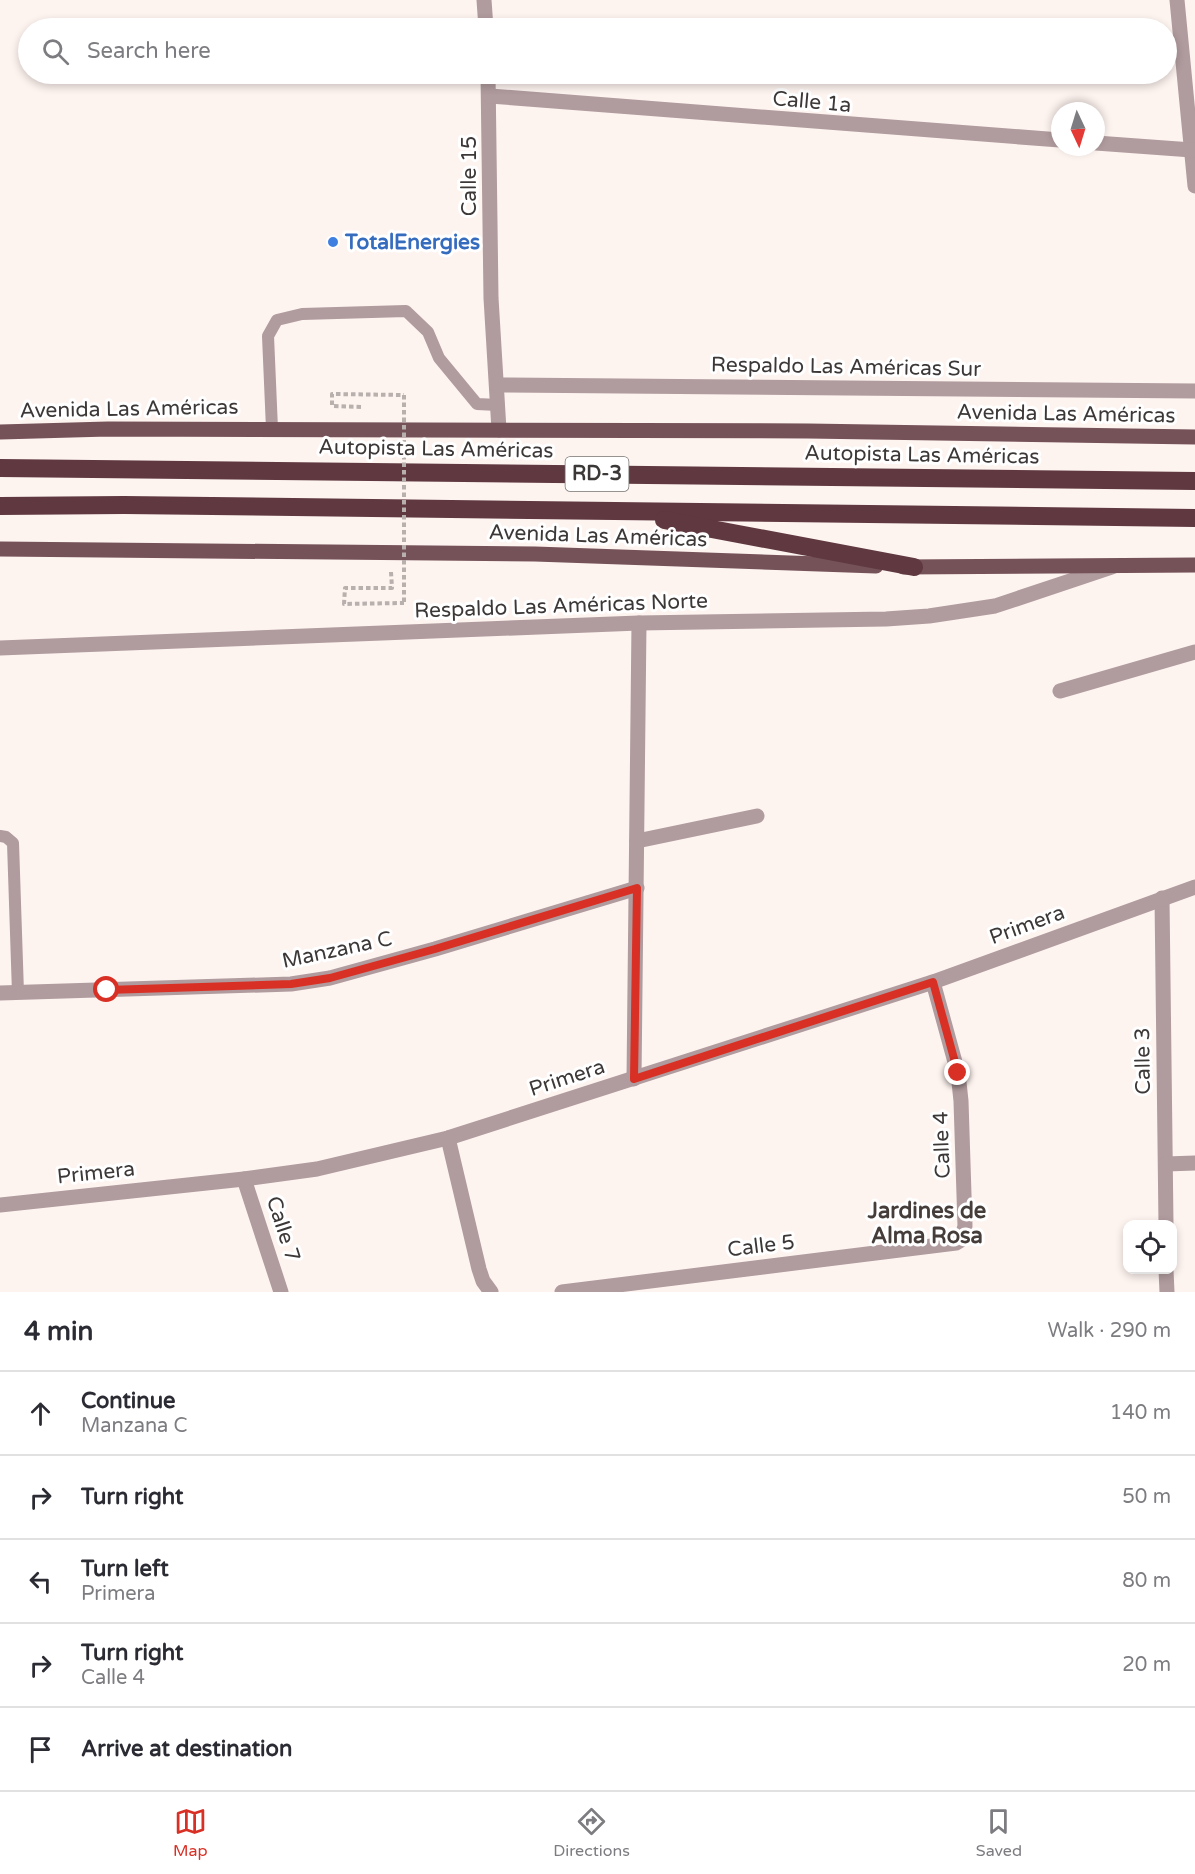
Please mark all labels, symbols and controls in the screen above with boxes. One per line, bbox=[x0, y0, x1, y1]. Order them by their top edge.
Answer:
search box bbox=[18, 18, 1177, 84]
icon: search bbox=[39, 35, 72, 68]
text: Search here bbox=[87, 38, 211, 64]
street label: Calle 1a bbox=[771, 86, 853, 118]
north arrow bbox=[1051, 102, 1105, 156]
street label: Calle 15 bbox=[457, 136, 482, 216]
place label: TotalEnergies bbox=[344, 230, 480, 255]
marker: TotalEnergies bbox=[326, 235, 340, 249]
street label: Respaldo Las Américas Sur bbox=[711, 352, 981, 382]
street label: Avenida Las Américas bbox=[19, 395, 239, 423]
street label: Avenida Las Américas bbox=[956, 400, 1176, 428]
street label: Autopista Las Américas bbox=[318, 434, 554, 464]
street label: Autopista Las Américas bbox=[804, 440, 1040, 470]
road number: RD-3 bbox=[566, 457, 628, 491]
street label: Avenida Las Américas bbox=[488, 520, 708, 552]
street label: Respaldo Las Américas Norte bbox=[414, 588, 708, 624]
street label: Primera bbox=[986, 900, 1068, 950]
street label: Manzana C bbox=[280, 926, 394, 974]
route start bbox=[93, 976, 119, 1002]
street label: Calle 3 bbox=[1130, 1027, 1156, 1095]
street label: Primera bbox=[526, 1054, 608, 1102]
route end bbox=[944, 1059, 970, 1085]
street label: Calle 4 bbox=[928, 1111, 956, 1179]
street label: Primera bbox=[56, 1156, 136, 1190]
street label: Calle 7 bbox=[261, 1193, 305, 1265]
district label: Jardines de Alma Rosa bbox=[867, 1198, 986, 1249]
map controls bbox=[1123, 1220, 1177, 1274]
button: locate bbox=[1123, 1220, 1177, 1274]
street label: Calle 5 bbox=[726, 1229, 796, 1263]
text: 4 min bbox=[24, 1316, 93, 1347]
text: Walk · 290 m bbox=[1048, 1319, 1171, 1343]
text: Continue bbox=[81, 1388, 176, 1414]
icon: ahead bbox=[24, 1397, 57, 1430]
text: 140 m bbox=[1110, 1401, 1171, 1425]
text: Manzana C bbox=[81, 1414, 187, 1438]
icon: right bbox=[24, 1481, 57, 1514]
text: Turn right bbox=[81, 1484, 183, 1510]
text: 50 m bbox=[1122, 1485, 1171, 1509]
text: Turn left bbox=[81, 1556, 169, 1582]
icon: left bbox=[24, 1565, 57, 1598]
text: 80 m bbox=[1122, 1569, 1171, 1593]
text: Primera bbox=[81, 1582, 156, 1606]
text: Turn right bbox=[81, 1640, 183, 1666]
icon: right bbox=[24, 1649, 57, 1682]
text: 20 m bbox=[1122, 1653, 1171, 1677]
text: Calle 4 bbox=[81, 1666, 145, 1690]
icon: arrive bbox=[24, 1733, 57, 1766]
text: Arrive at destination bbox=[81, 1736, 292, 1762]
tab: Map bbox=[173, 1805, 207, 1861]
tab: Directions bbox=[553, 1805, 630, 1861]
tab: Saved bbox=[976, 1805, 1022, 1861]

